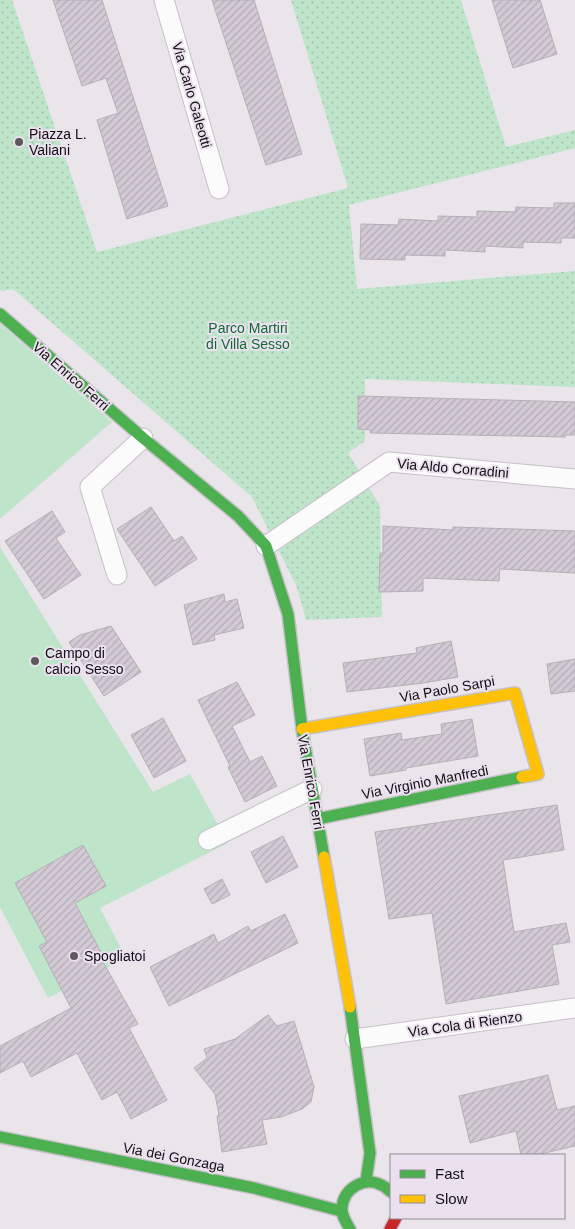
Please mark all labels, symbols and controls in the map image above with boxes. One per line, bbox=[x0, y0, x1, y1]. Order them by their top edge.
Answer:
street label: Via Carlo Galeotti bbox=[169, 40, 215, 150]
place label: Piazza L. Valiani bbox=[29, 126, 87, 158]
marker: Piazza L. Valiani bbox=[13, 136, 25, 148]
park label: Parco Martiri di Villa Sesso bbox=[206, 320, 290, 352]
street label: Via Enrico Ferri bbox=[29, 338, 113, 414]
street label: Via Aldo Corradini bbox=[397, 455, 509, 481]
place label: Campo di calcio Sesso bbox=[45, 645, 124, 677]
marker: Campo di calcio Sesso bbox=[29, 655, 41, 667]
street label: Via Paolo Sarpi bbox=[398, 673, 496, 705]
street label: Via Enrico Ferri bbox=[295, 733, 327, 831]
street label: Via Virginio Manfredi bbox=[360, 762, 490, 802]
place label: Spogliatoi bbox=[84, 948, 146, 964]
marker: Spogliatoi bbox=[68, 950, 80, 962]
street label: Via Cola di Rienzo bbox=[407, 1008, 523, 1040]
street label: Via dei Gonzaga bbox=[122, 1139, 226, 1175]
legend bbox=[390, 1154, 565, 1219]
text: Fast bbox=[435, 1165, 465, 1182]
text: Slow bbox=[435, 1190, 468, 1207]

